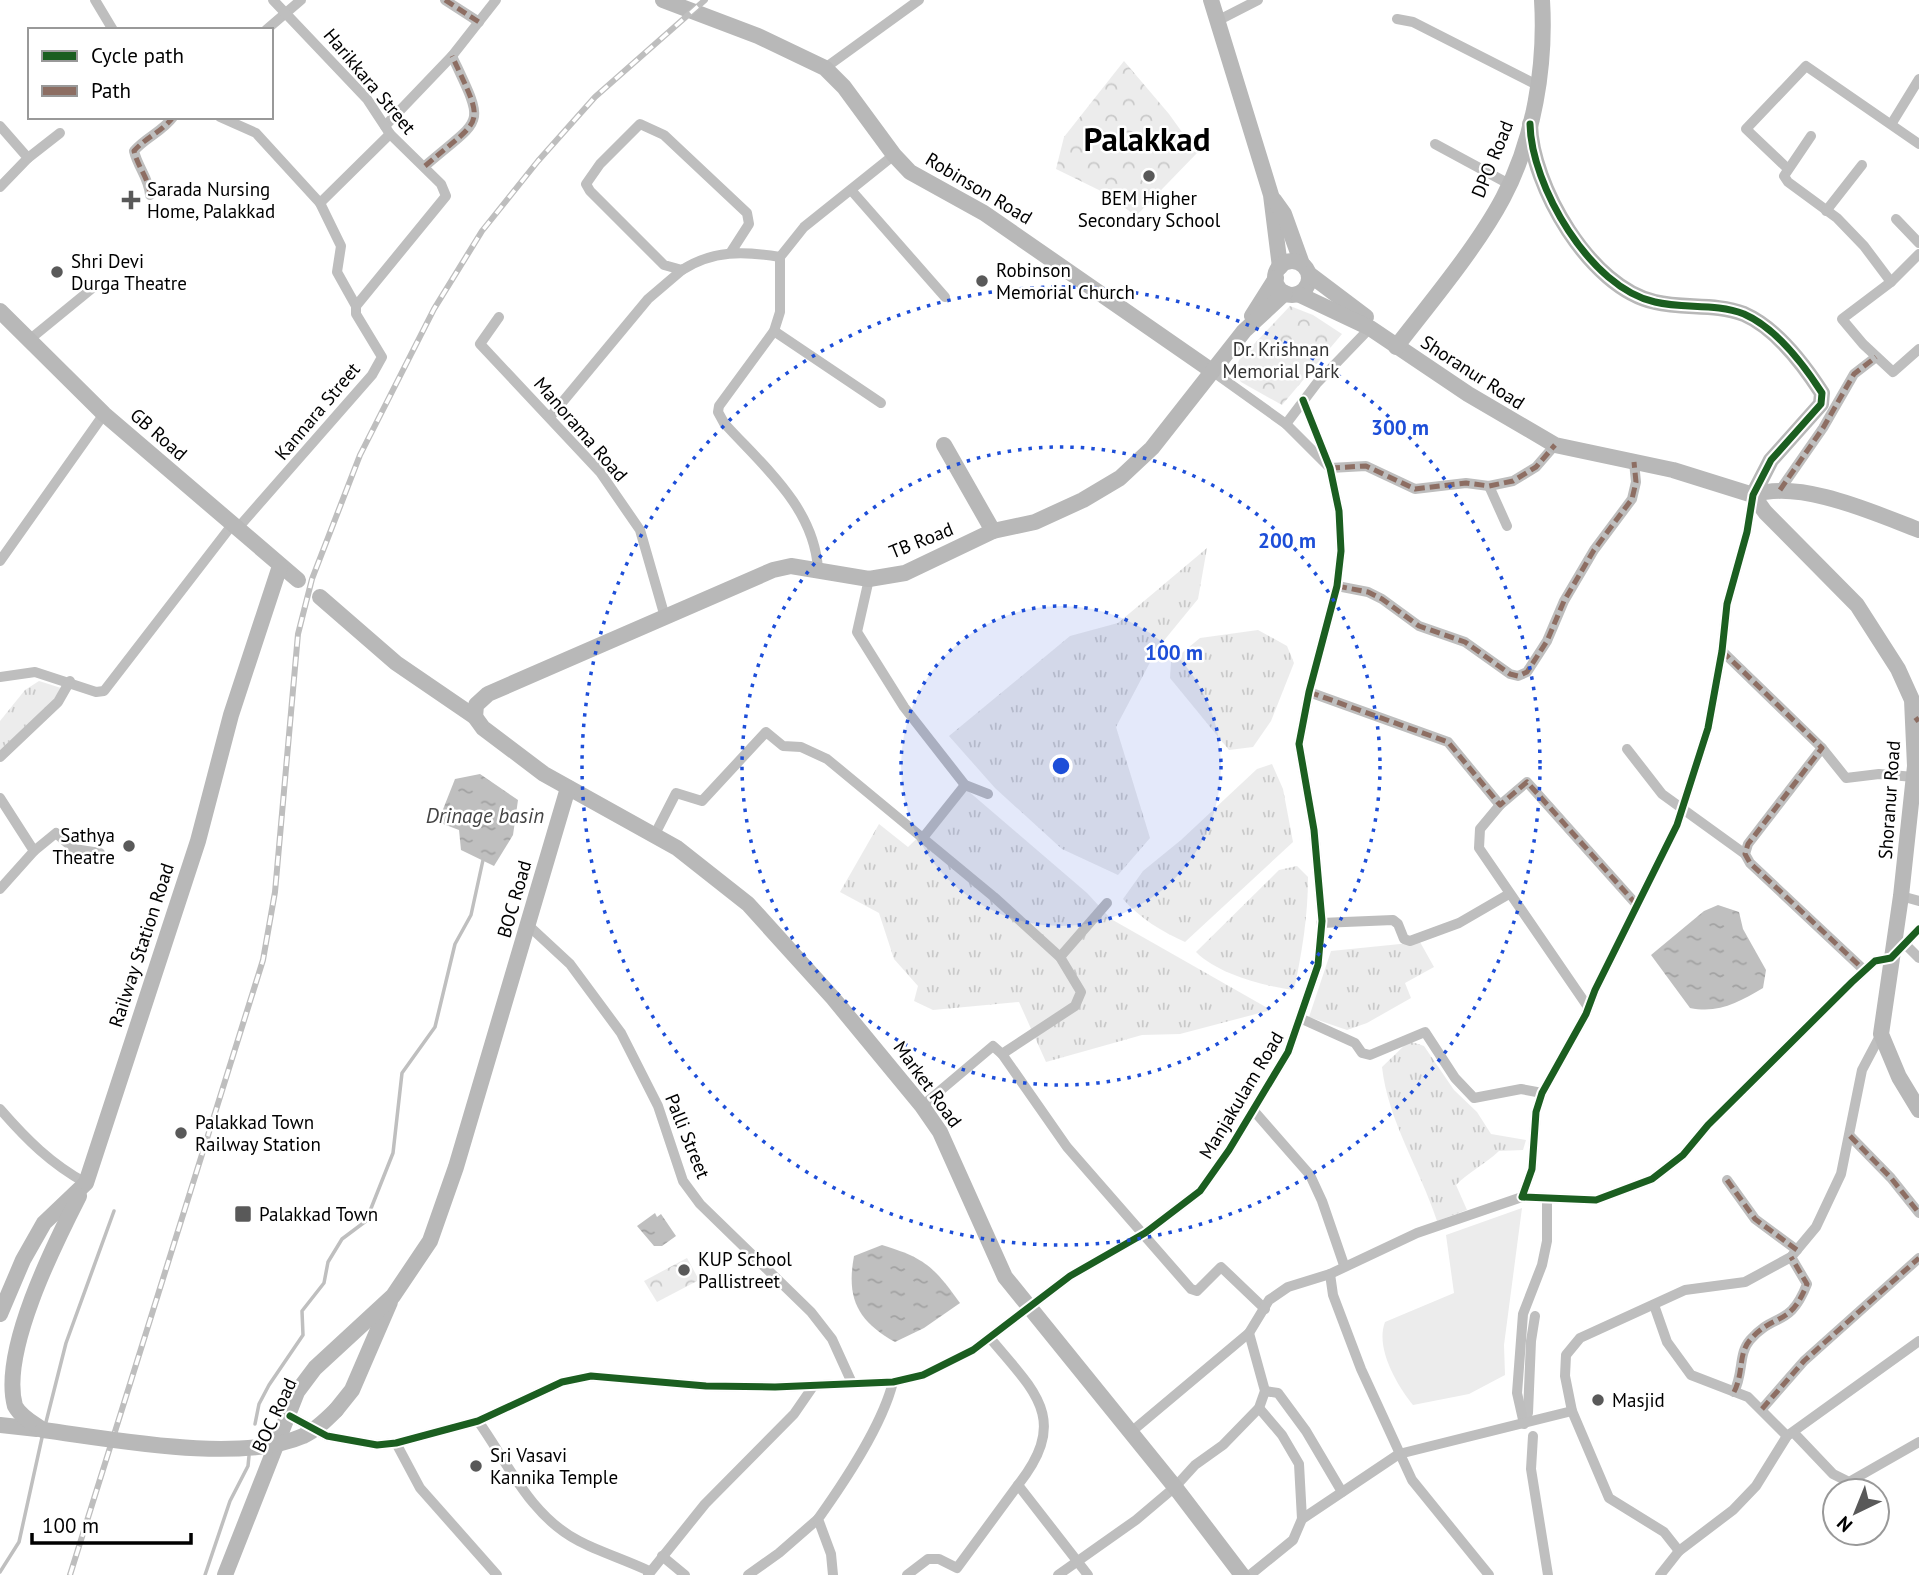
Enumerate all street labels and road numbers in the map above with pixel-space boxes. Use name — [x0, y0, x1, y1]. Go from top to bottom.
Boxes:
street label: Harikkara Street — [319, 23, 422, 139]
street label: DPO Road — [1466, 117, 1518, 201]
street label: Robinson Road — [921, 147, 1037, 229]
street label: Shoranur Road — [1417, 330, 1529, 414]
street label: Kannara Street — [269, 357, 365, 465]
street label: Manorama Road — [529, 372, 633, 486]
street label: GB Road — [125, 403, 193, 465]
street label: TB Road — [885, 516, 957, 564]
street label: Shoranur Road — [1873, 740, 1905, 860]
street label: BOC Road — [492, 857, 536, 941]
street label: Railway Station Road — [103, 860, 179, 1030]
street label: Manjakulam Road — [1194, 1027, 1288, 1163]
street label: Market Road — [889, 1036, 967, 1132]
street label: Palli Street — [660, 1090, 716, 1182]
street label: BOC Road — [246, 1374, 302, 1456]

